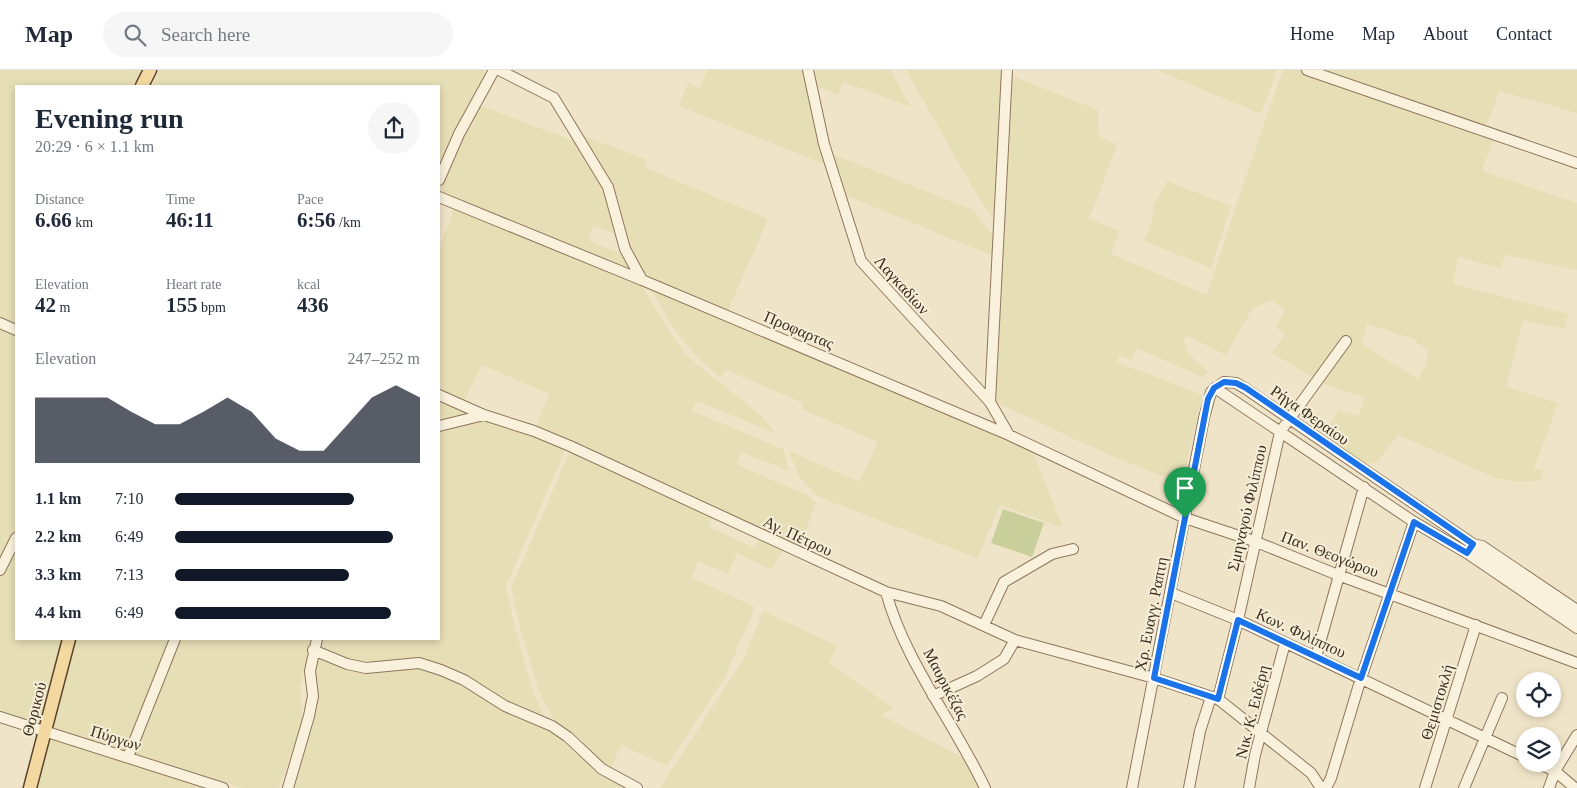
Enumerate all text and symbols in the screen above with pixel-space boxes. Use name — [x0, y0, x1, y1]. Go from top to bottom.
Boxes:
search box — [103, 12, 453, 57]
text: Map — [25, 21, 73, 47]
icon: search — [121, 21, 149, 49]
text: Search here — [161, 24, 250, 45]
text: Home — [1290, 24, 1334, 44]
text: Map — [1362, 24, 1395, 44]
text: About — [1423, 24, 1468, 44]
text: Contact — [1496, 24, 1552, 44]
button: share — [368, 102, 420, 154]
text: Evening run — [35, 103, 184, 134]
text: 20:29 · 6 × 1.1 km — [35, 138, 154, 155]
text: Distance — [35, 192, 84, 207]
text: Time — [166, 192, 195, 207]
text: Pace — [297, 192, 323, 207]
text: 6.66 — [35, 208, 72, 232]
text: 46:11 — [166, 208, 214, 232]
text: 6:56 — [297, 208, 336, 232]
text: km — [72, 215, 93, 230]
text: /km — [336, 215, 361, 230]
street label: Λαγκαδίων — [871, 252, 933, 318]
text: Elevation — [35, 277, 89, 292]
text: Heart rate — [166, 277, 222, 292]
text: kcal — [297, 277, 320, 292]
text: 42 — [35, 293, 56, 317]
text: 155 — [166, 293, 198, 317]
text: 436 — [297, 293, 329, 317]
text: m — [56, 300, 70, 315]
text: bpm — [198, 300, 226, 315]
street label: Προφαρτας — [761, 308, 837, 354]
text: Elevation — [35, 350, 96, 367]
text: 247–252 m — [348, 350, 420, 367]
street label: Ρήγα Φεραίου — [1267, 382, 1353, 449]
street label: Σμηναγού Φιλίππου — [1224, 443, 1271, 573]
pin — [1164, 467, 1206, 518]
icon: arrive — [1171, 474, 1199, 502]
text: 1.1 km — [35, 490, 81, 507]
text: 7:10 — [115, 490, 143, 507]
street label: Αγ. Πέτρου — [760, 513, 835, 560]
text: 2.2 km — [35, 528, 81, 545]
text: 6:49 — [115, 528, 143, 545]
street label: Παν. Θεογώρου — [1279, 528, 1381, 581]
street label: Χρ. Ευαγγ. Ραπτη — [1132, 555, 1171, 673]
text: 3.3 km — [35, 566, 81, 583]
text: 7:13 — [115, 566, 143, 583]
text: 4.4 km — [35, 604, 81, 621]
text: 6:49 — [115, 604, 143, 621]
street label: Κων. Φιλίππου — [1254, 605, 1349, 661]
street label: Μαυρικέζας — [919, 645, 972, 724]
street label: Θεμιστοκλή — [1417, 662, 1458, 742]
street label: Νικ. Κ. Ειδέρη — [1232, 663, 1273, 761]
map controls — [1516, 672, 1561, 772]
button: locate — [1516, 672, 1561, 717]
street label: Θορικού — [19, 680, 50, 738]
street label: Πύργων — [88, 722, 143, 755]
button: layers — [1516, 727, 1561, 772]

